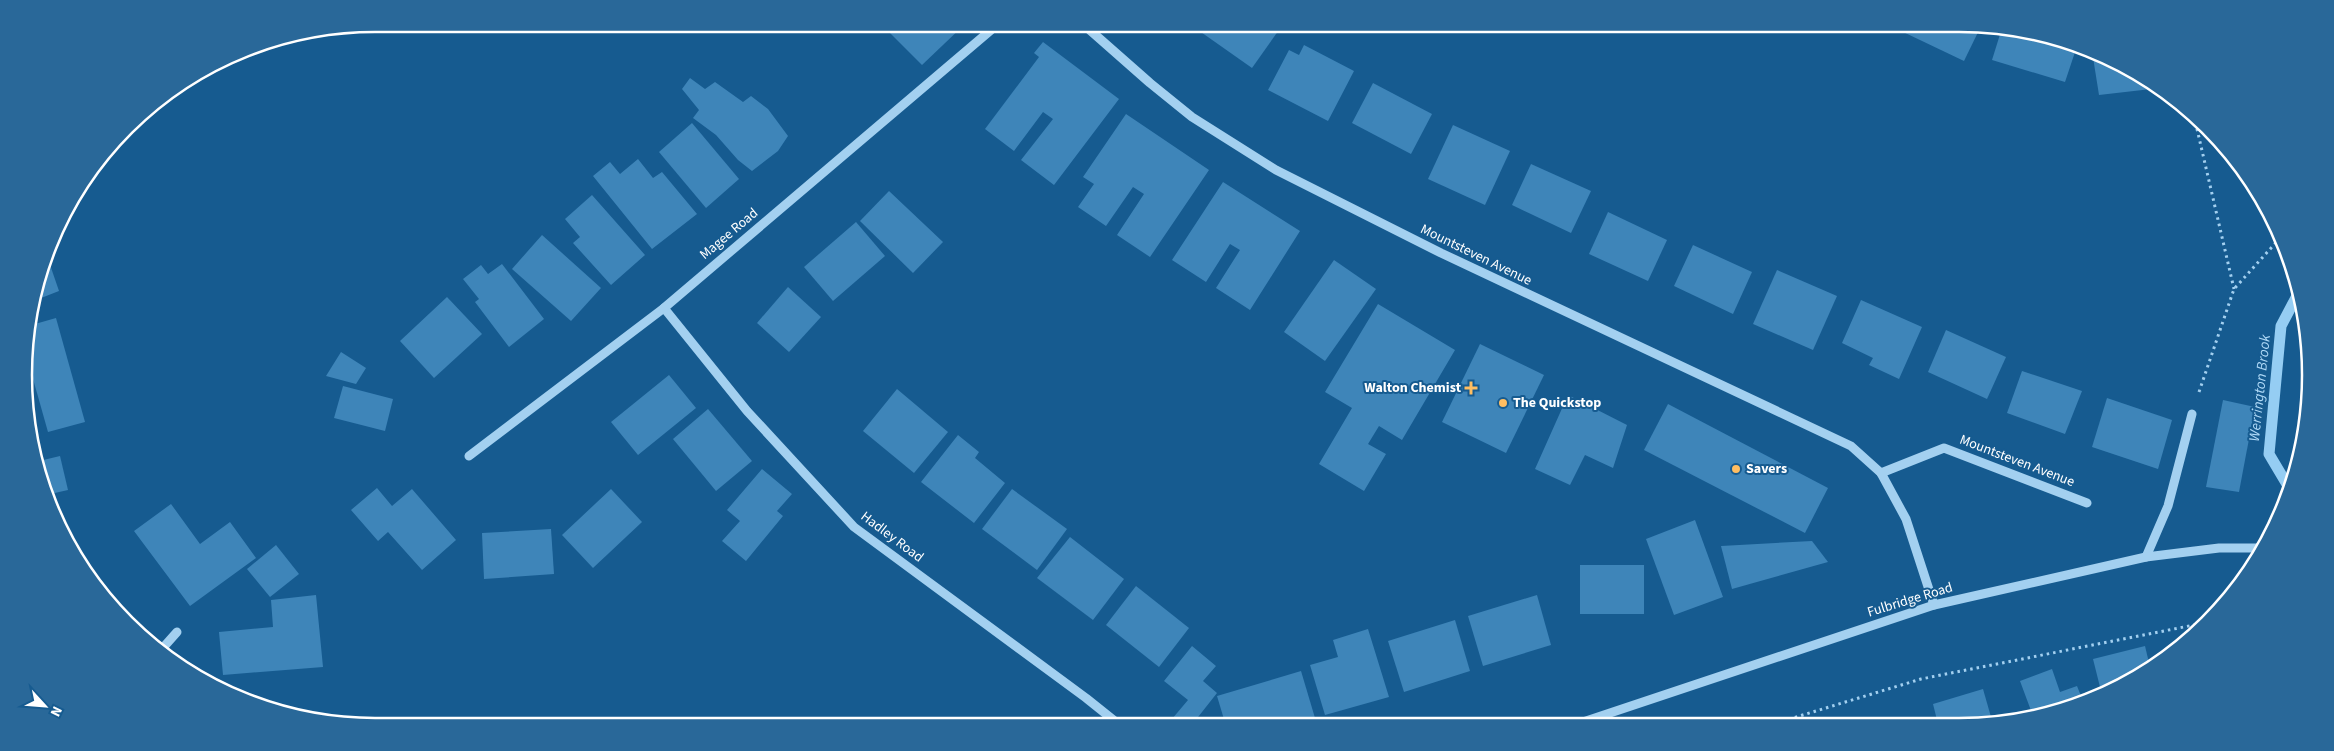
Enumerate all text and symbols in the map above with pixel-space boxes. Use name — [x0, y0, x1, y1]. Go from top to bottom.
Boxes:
street label: Magee Road — [695, 204, 763, 264]
street label: Mountsteven Avenue — [1417, 219, 1535, 291]
water label: Werrington Brook — [2244, 333, 2276, 443]
place label: Walton Chemist — [1364, 378, 1462, 398]
marker: Walton Chemist — [1465, 382, 1477, 394]
place label: The Quickstop — [1513, 393, 1601, 413]
marker: The Quickstop — [1497, 397, 1509, 409]
street label: Mountsteven Avenue — [1957, 430, 2077, 492]
place label: Savers — [1746, 459, 1787, 479]
marker: Savers — [1730, 463, 1742, 475]
street label: Hadley Road — [856, 507, 928, 567]
street label: Fulbridge Road — [1865, 578, 1955, 622]
north arrow — [20, 681, 70, 731]
text: N — [45, 703, 67, 720]

